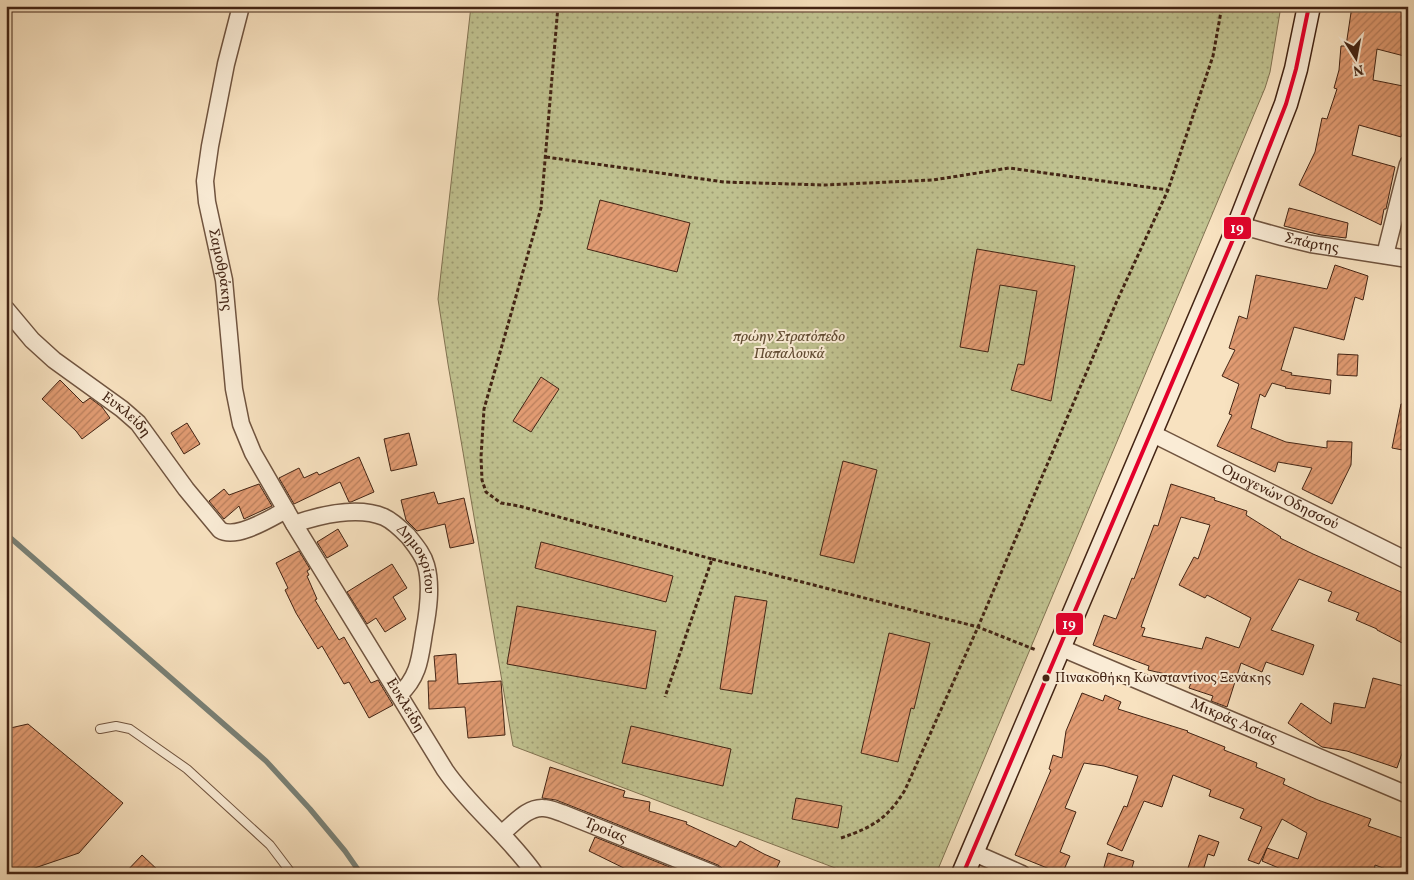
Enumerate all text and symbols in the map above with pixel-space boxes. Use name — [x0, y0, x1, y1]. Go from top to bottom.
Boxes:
north arrow — [1332, 32, 1382, 82]
text: N — [1351, 59, 1365, 80]
line badge: 19 — [1223, 216, 1252, 240]
text: 19 — [1230, 220, 1244, 239]
street label: Σαμοθράκης — [203, 227, 237, 312]
street label: Σπάρτης — [1282, 227, 1341, 259]
park label: πρώην Στρατόπεδο Παπαλουκά — [733, 327, 845, 365]
street label: Ευκλείδη — [97, 387, 156, 442]
street label: Ομογενών Οδησσού — [1218, 459, 1342, 535]
street label: Δημοκρίτου — [392, 519, 440, 594]
line badge: 19 — [1055, 612, 1084, 636]
text: 19 — [1062, 616, 1076, 635]
place label: Πινακοθήκη Κωνσταντίνος Ξενάκης — [1055, 669, 1271, 688]
marker: Πινακοθήκη Κωνσταντίνος Ξενάκης — [1041, 673, 1051, 683]
street label: Ευκλείδη — [381, 674, 430, 736]
street label: Μικράς Ασίας — [1187, 693, 1281, 749]
street label: Τροίας — [581, 813, 630, 849]

